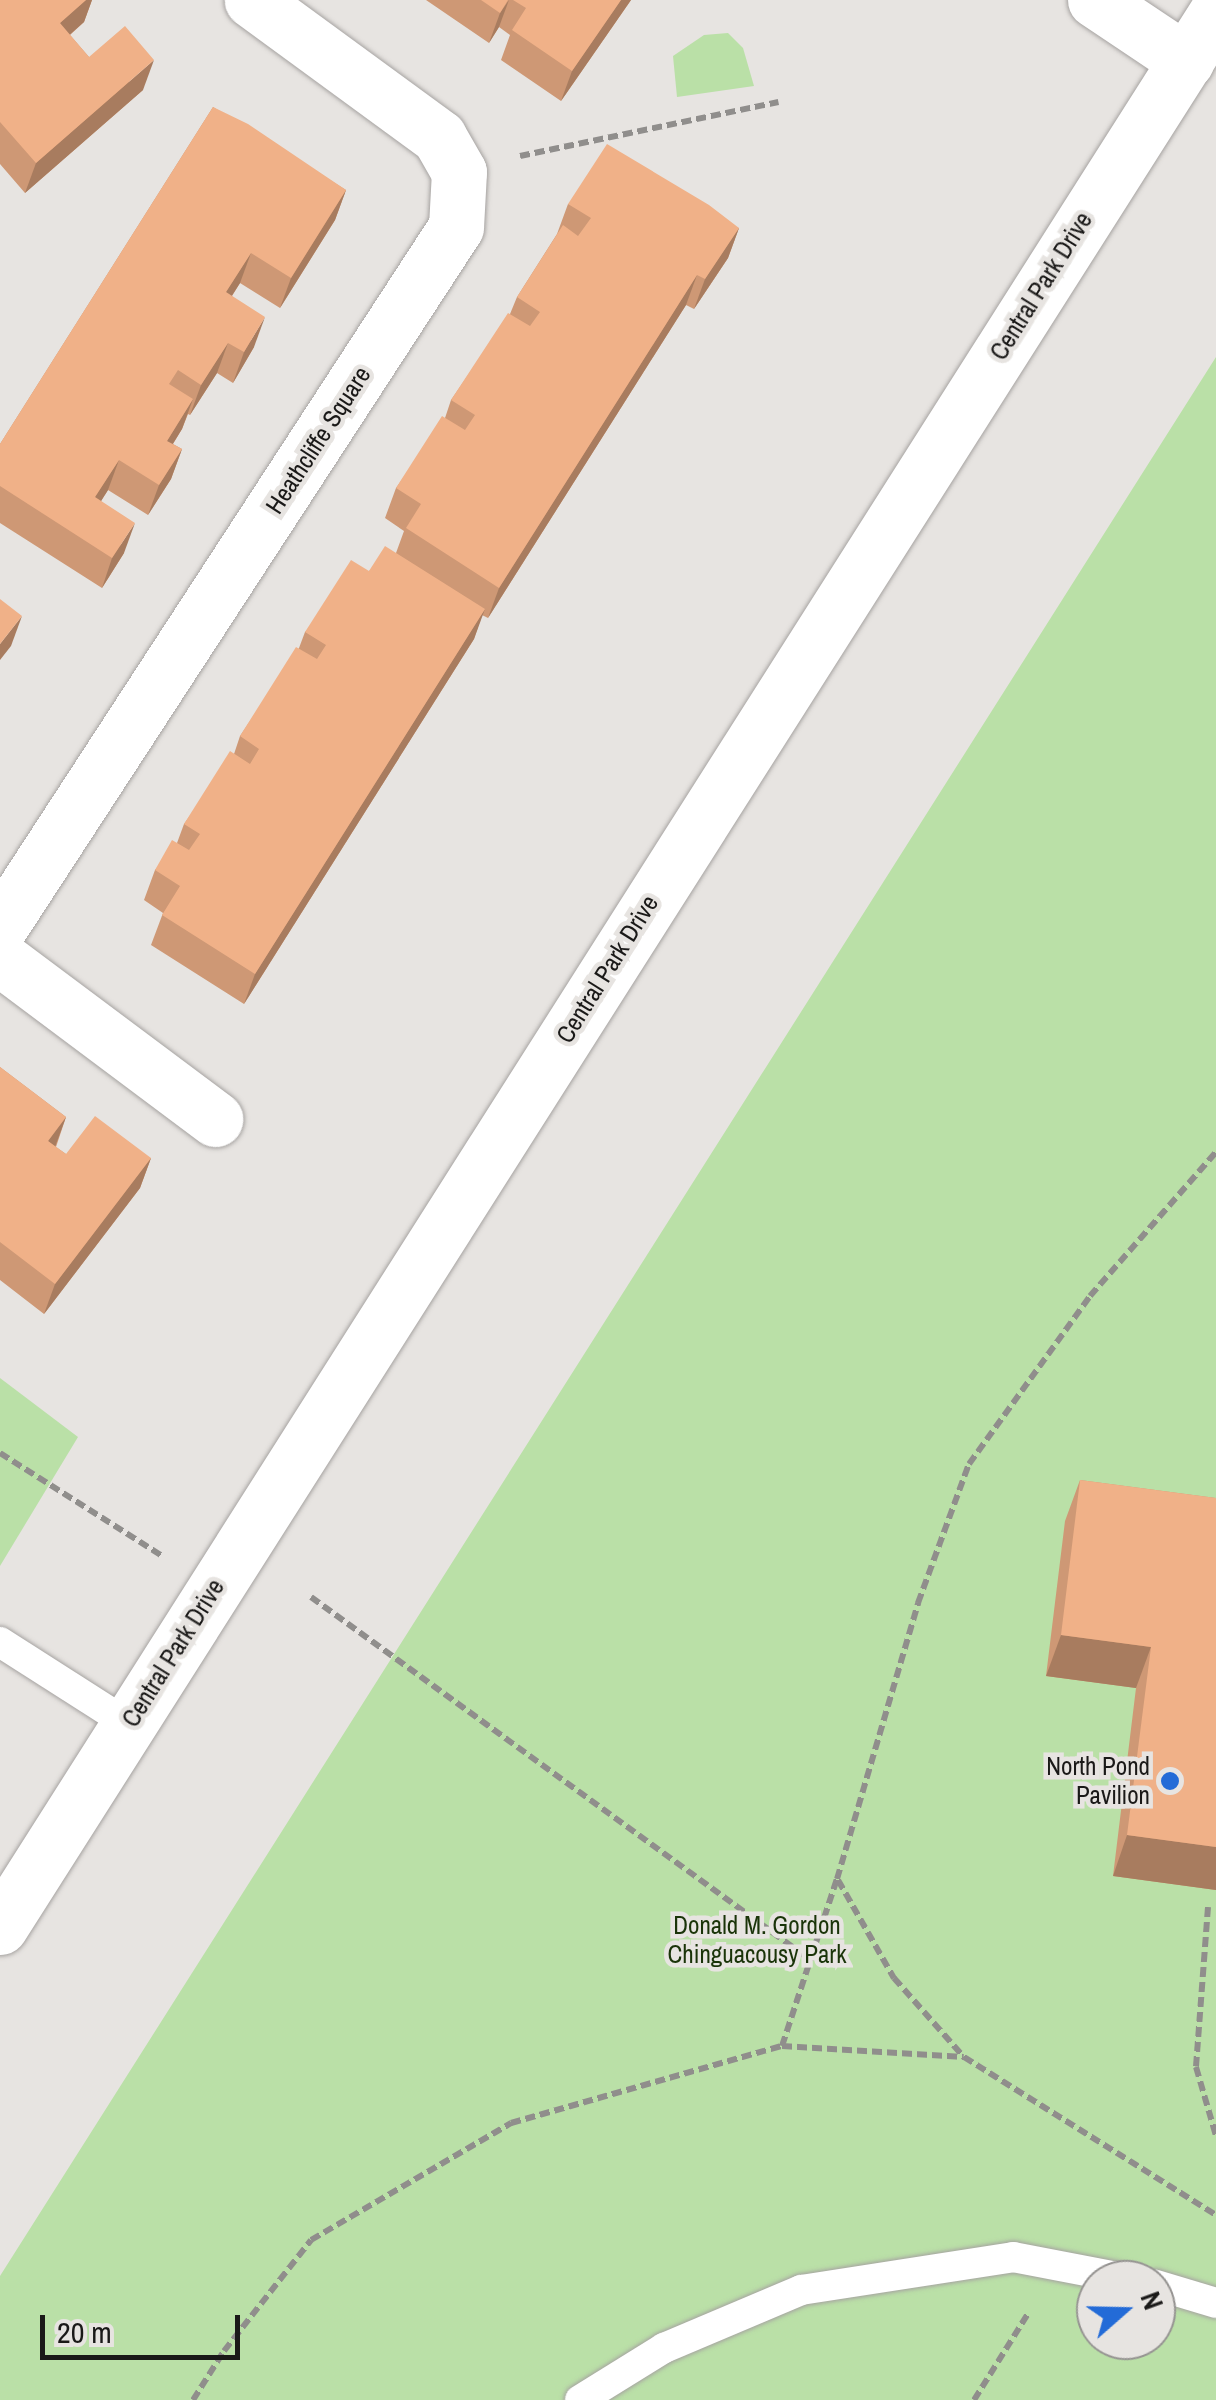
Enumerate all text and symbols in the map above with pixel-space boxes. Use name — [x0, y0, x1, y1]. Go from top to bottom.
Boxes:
street label: Central Park Drive — [984, 207, 1098, 365]
street label: Heathcliffe Square — [259, 361, 377, 519]
street label: Central Park Drive — [550, 890, 664, 1048]
street label: Central Park Drive — [116, 1574, 230, 1732]
place label: North Pond Pavilion — [1046, 1752, 1150, 1811]
marker: North Pond Pavilion — [1159, 1770, 1181, 1792]
park label: Donald M. Gordon Chinguacousy Park — [668, 1911, 846, 1970]
north arrow — [1076, 2260, 1176, 2360]
text: N — [1132, 2286, 1173, 2315]
scale bar — [45, 2295, 245, 2357]
text: 20 m — [57, 2312, 112, 2352]

